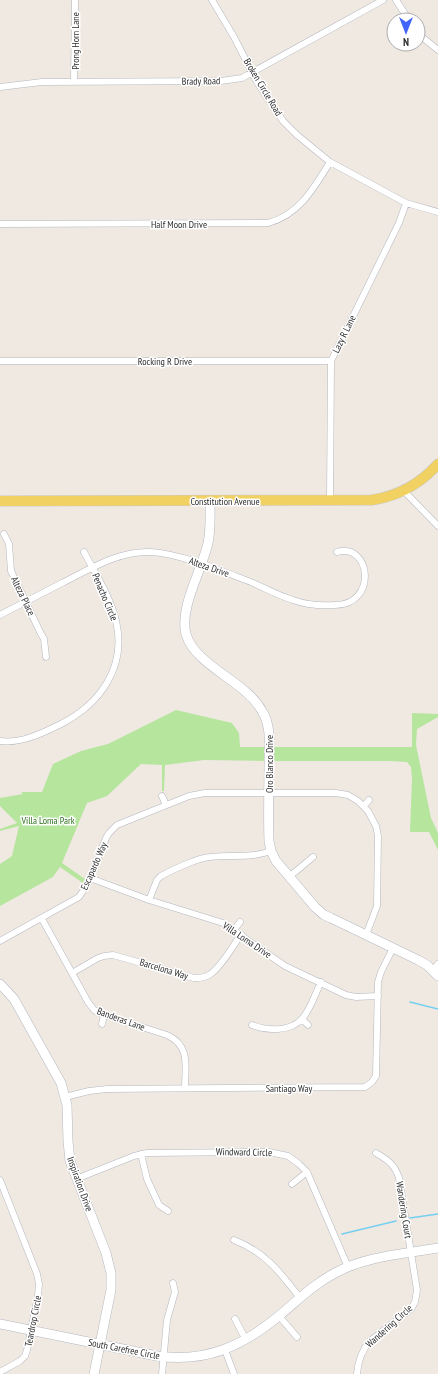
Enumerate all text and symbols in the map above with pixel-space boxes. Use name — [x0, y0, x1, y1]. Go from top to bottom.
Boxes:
street label: Prong Horn Lane — [69, 12, 82, 70]
north arrow — [386, 12, 426, 52]
text: N — [403, 35, 409, 49]
street label: Broken Circle Road — [241, 56, 285, 118]
street label: Brady Road — [182, 74, 220, 88]
street label: Half Moon Drive — [151, 218, 207, 231]
street label: Lazy R Lane — [329, 313, 359, 355]
street label: Rocking R Drive — [138, 355, 192, 368]
street label: Constitution Avenue — [190, 495, 260, 508]
street label: Alteza Drive — [187, 554, 231, 580]
street label: Penacho Circle — [89, 571, 121, 623]
street label: Alteza Place — [8, 574, 38, 618]
street label: Oro Blanco Drive — [263, 735, 276, 793]
park label: Villa Loma Park — [20, 814, 75, 827]
street label: Escapardo Way — [78, 840, 110, 892]
street label: Villa Loma Drive — [219, 918, 274, 961]
street label: Barcelona Way — [138, 955, 190, 983]
street label: Banderas Lane — [95, 1004, 147, 1034]
street label: Santiago Way — [266, 1082, 312, 1095]
street label: Windward Circle — [216, 1145, 272, 1159]
street label: Inspiration Drive — [64, 1155, 96, 1213]
street label: Wandering Court — [393, 1181, 415, 1240]
street label: Teardrop Circle — [22, 1294, 44, 1348]
street label: Wandering Circle — [363, 1302, 415, 1350]
street label: South Carefree Circle — [87, 1336, 161, 1362]

